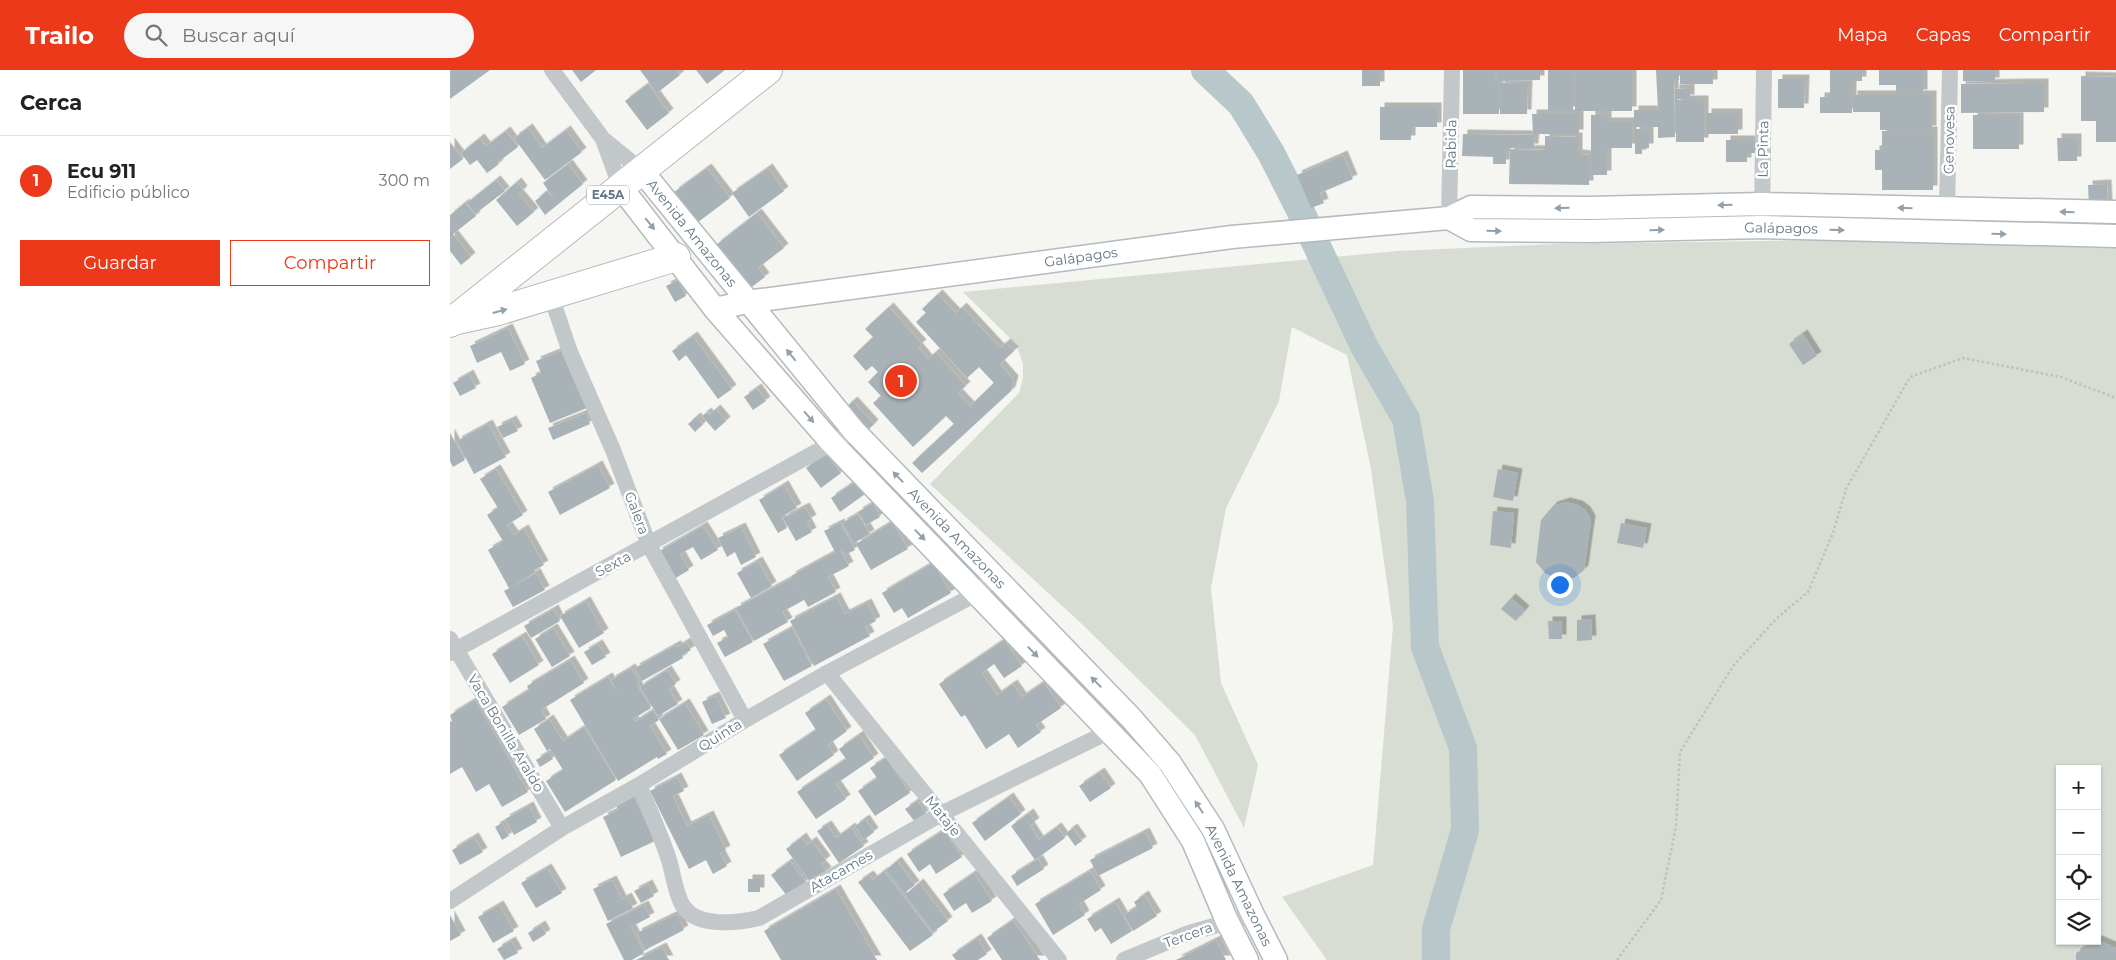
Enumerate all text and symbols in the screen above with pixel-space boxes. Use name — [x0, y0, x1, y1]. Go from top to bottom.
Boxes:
search box — [124, 13, 474, 58]
text: Trailo — [25, 21, 94, 50]
icon: search — [142, 21, 170, 49]
text: Buscar aquí — [182, 24, 295, 47]
text: Mapa — [1837, 24, 1888, 46]
text: Capas — [1916, 24, 1971, 46]
text: Compartir — [1999, 24, 2091, 46]
text: Cerca — [20, 90, 82, 115]
street label: Genovesa — [1939, 106, 1959, 174]
street label: Rabida — [1442, 119, 1460, 169]
street label: La Pinta — [1754, 120, 1772, 178]
text: Ecu 911 — [67, 160, 136, 183]
text: 1 — [33, 171, 39, 190]
text: 300 m — [379, 171, 430, 190]
street label: Avenida Amazonas — [643, 175, 741, 291]
text: Edificio público — [67, 183, 190, 202]
road number: E45A — [587, 186, 629, 204]
one-way arrow — [1717, 201, 1733, 209]
one-way arrow — [1554, 204, 1570, 212]
one-way arrow — [1897, 204, 1913, 212]
one-way arrow — [2059, 208, 2075, 216]
one-way arrow — [645, 217, 655, 231]
street label: Galápagos — [1744, 218, 1818, 238]
one-way arrow — [1649, 226, 1665, 234]
one-way arrow — [1829, 226, 1845, 234]
one-way arrow — [1486, 227, 1502, 235]
one-way arrow — [1991, 230, 2007, 238]
button: Guardar — [20, 240, 220, 286]
button: Compartir — [230, 240, 430, 286]
street label: Galápagos — [1043, 243, 1119, 271]
one-way arrow — [493, 306, 508, 314]
one-way arrow — [786, 349, 797, 362]
pin: 1 — [885, 362, 917, 400]
one-way arrow — [803, 410, 815, 422]
one-way arrow — [892, 472, 904, 484]
street label: Avenida Amazonas — [904, 484, 1010, 592]
street label: Galera — [621, 489, 653, 537]
one-way arrow — [914, 529, 926, 541]
street label: Sexta — [592, 547, 634, 581]
your location — [1547, 572, 1573, 598]
one-way arrow — [1027, 646, 1039, 658]
street label: Vaca Bonilla Araldo — [464, 671, 548, 795]
one-way arrow — [1090, 677, 1102, 689]
street label: Quinta — [695, 715, 745, 755]
map controls — [2056, 765, 2101, 945]
button: + — [2056, 765, 2101, 810]
street label: Mataje — [921, 792, 965, 840]
one-way arrow — [1194, 801, 1204, 814]
button: − — [2056, 810, 2101, 855]
street label: Avenida Amazonas — [1202, 821, 1276, 949]
street label: Atacames — [806, 846, 876, 896]
button: locate — [2056, 855, 2101, 900]
button: layers — [2056, 900, 2101, 945]
street label: Tercera — [1161, 918, 1215, 952]

